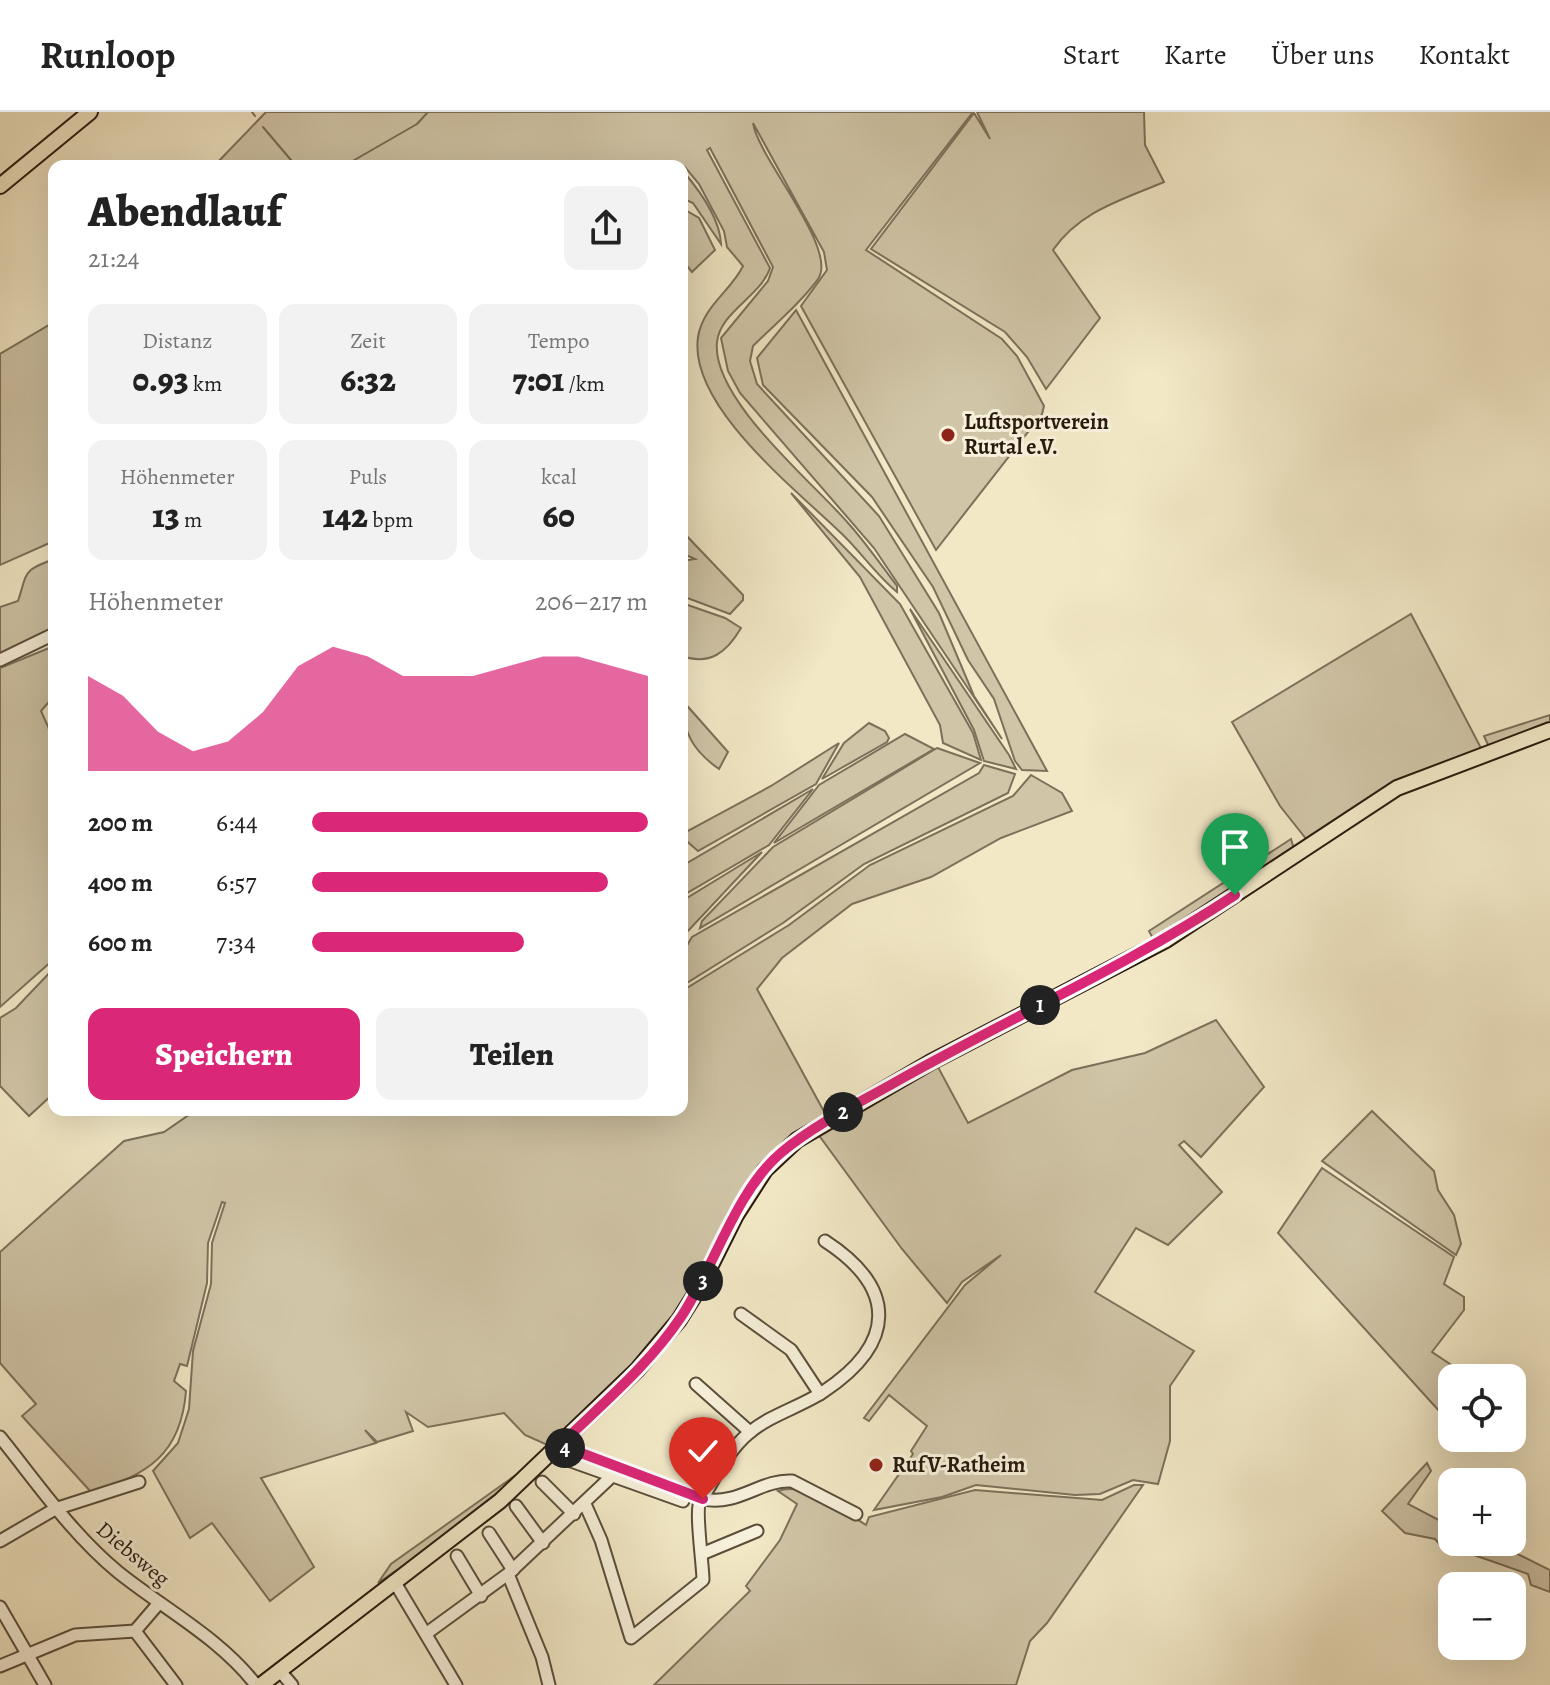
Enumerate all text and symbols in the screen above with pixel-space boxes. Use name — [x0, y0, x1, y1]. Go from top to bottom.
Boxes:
text: Runloop — [40, 29, 175, 81]
text: Start — [1063, 36, 1120, 74]
text: Karte — [1164, 36, 1227, 74]
text: Über uns — [1271, 36, 1375, 74]
text: Kontakt — [1419, 36, 1510, 74]
text: Abendlauf — [88, 181, 282, 241]
button: share — [564, 186, 648, 270]
text: 21:24 — [88, 241, 140, 276]
text: Distanz — [142, 326, 212, 356]
text: Zeit — [350, 326, 386, 356]
text: Tempo — [528, 326, 589, 356]
text: 0.93 — [132, 356, 189, 403]
text: 6:32 — [340, 356, 396, 403]
text: 7:01 — [512, 356, 564, 403]
text: km — [189, 369, 222, 399]
text: /km — [564, 369, 605, 399]
place label: Luftsportverein Rurtal e.V. — [964, 407, 1109, 462]
marker: Luftsportverein Rurtal e.V. — [939, 426, 957, 444]
text: Höhenmeter — [120, 462, 235, 492]
text: Puls — [349, 462, 387, 492]
text: kcal — [541, 462, 576, 492]
text: 13 — [152, 492, 180, 539]
text: 142 — [323, 492, 368, 539]
text: 60 — [542, 492, 575, 539]
text: m — [180, 505, 202, 535]
text: bpm — [368, 505, 413, 535]
text: Höhenmeter — [88, 584, 223, 619]
text: 206–217 m — [535, 584, 648, 619]
text: 200 m — [88, 805, 153, 840]
text: 6:44 — [216, 805, 258, 840]
pin — [1201, 813, 1269, 895]
icon: arrive — [1213, 825, 1257, 869]
text: 400 m — [88, 865, 153, 900]
text: 6:57 — [216, 865, 256, 900]
text: 600 m — [88, 925, 153, 960]
text: 7:34 — [216, 925, 256, 960]
pin: 1 — [1020, 985, 1060, 1025]
text: 1 — [1036, 990, 1044, 1020]
button: Speichern — [88, 1008, 360, 1100]
button: Teilen — [376, 1008, 648, 1100]
pin: 2 — [823, 1092, 863, 1132]
text: 2 — [838, 1097, 848, 1127]
pin: 3 — [683, 1261, 723, 1301]
text: 3 — [698, 1266, 708, 1296]
map controls — [1438, 1364, 1526, 1660]
button: locate — [1438, 1364, 1526, 1452]
pin — [669, 1417, 737, 1499]
pin: 4 — [545, 1428, 585, 1468]
icon: check — [681, 1429, 725, 1473]
text: 4 — [560, 1433, 570, 1463]
place label: RufV-Ratheim — [892, 1450, 1025, 1480]
marker: RufV-Ratheim — [867, 1456, 885, 1474]
button: + — [1438, 1468, 1526, 1556]
street label: Diebsweg — [90, 1514, 176, 1594]
button: − — [1438, 1572, 1526, 1660]

